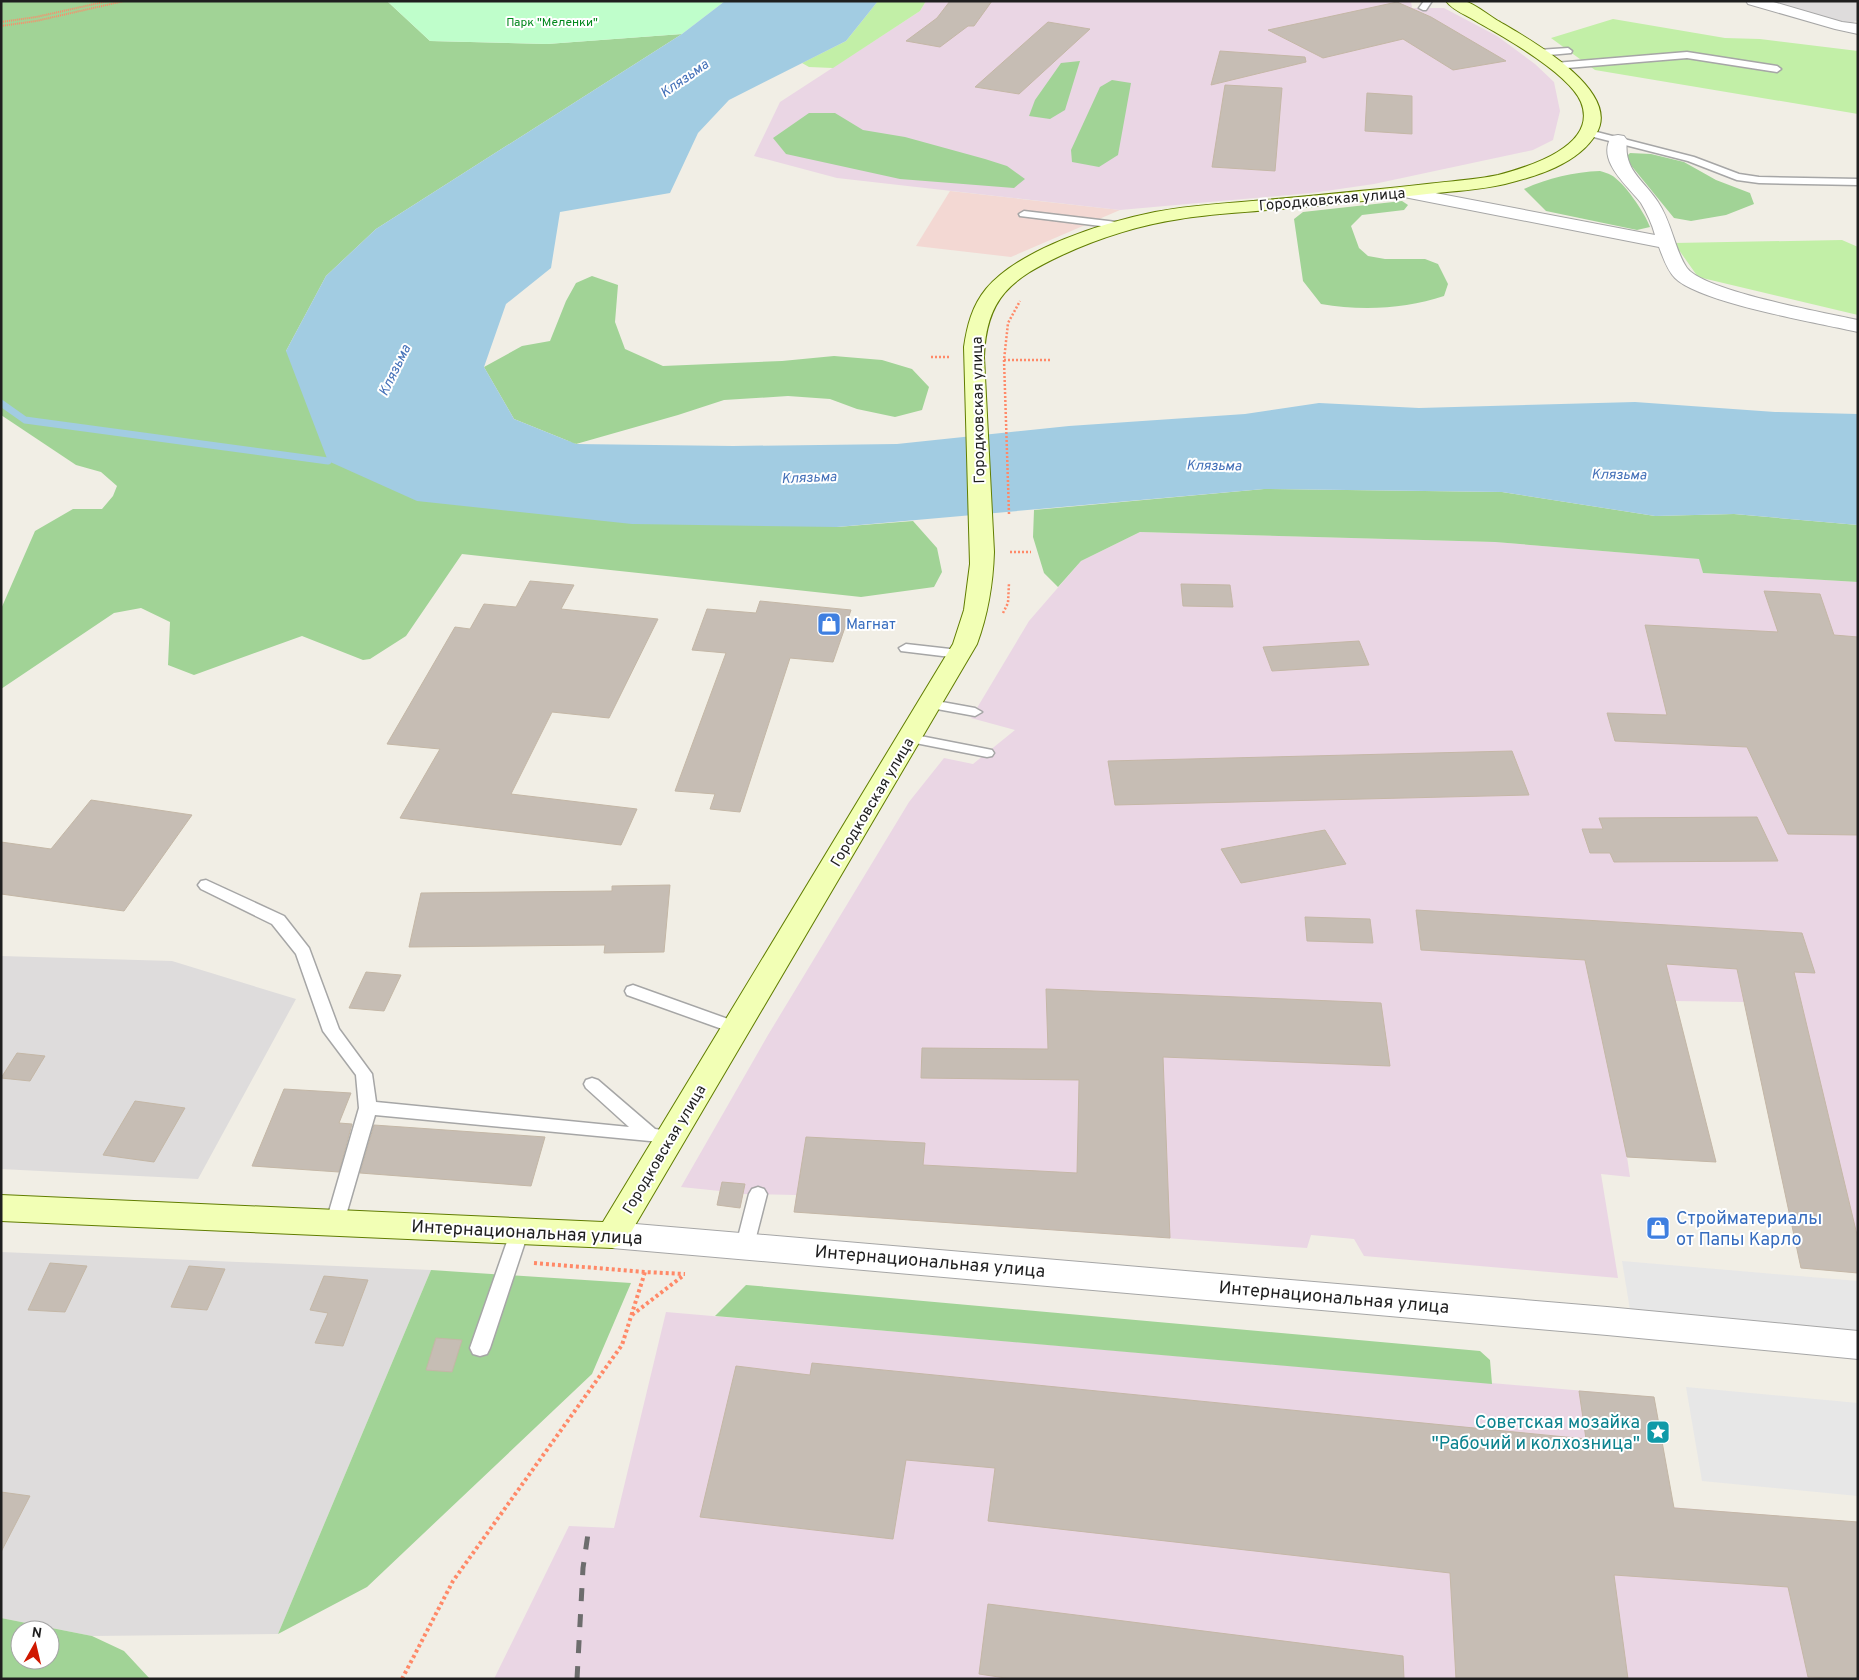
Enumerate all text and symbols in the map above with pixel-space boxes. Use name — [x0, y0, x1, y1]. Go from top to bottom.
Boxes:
park label: Парк "Меленки" — [506, 15, 598, 31]
water label: Клязьма — [657, 56, 713, 102]
street label: Городковская улица — [1258, 185, 1406, 216]
street label: Городковская улица — [969, 336, 990, 484]
water label: Клязьма — [376, 341, 415, 399]
water label: Клязьма — [1186, 458, 1242, 475]
water label: Клязьма — [1591, 467, 1647, 484]
water label: Клязьма — [781, 469, 838, 488]
shop icon: Магнат — [816, 611, 842, 637]
place label: Магнат — [846, 616, 896, 635]
street label: Городковская улица — [827, 735, 919, 871]
street label: Городковская улица — [619, 1082, 711, 1218]
place label: Стройматериалы от Папы Карло — [1676, 1208, 1822, 1252]
shop icon: Стройматериалы от Папы Карло — [1645, 1215, 1671, 1241]
street label: Интернациональная улица — [411, 1216, 643, 1251]
street label: Интернациональная улица — [814, 1241, 1046, 1284]
street label: Интернациональная улица — [1218, 1277, 1450, 1320]
place label: Советская мозайка "Рабочий и колхозница" — [1431, 1412, 1640, 1456]
place icon: Советская мозайка "Рабочий и колхозница" — [1645, 1419, 1671, 1445]
north arrow — [10, 1620, 60, 1670]
text: N — [30, 1624, 43, 1643]

